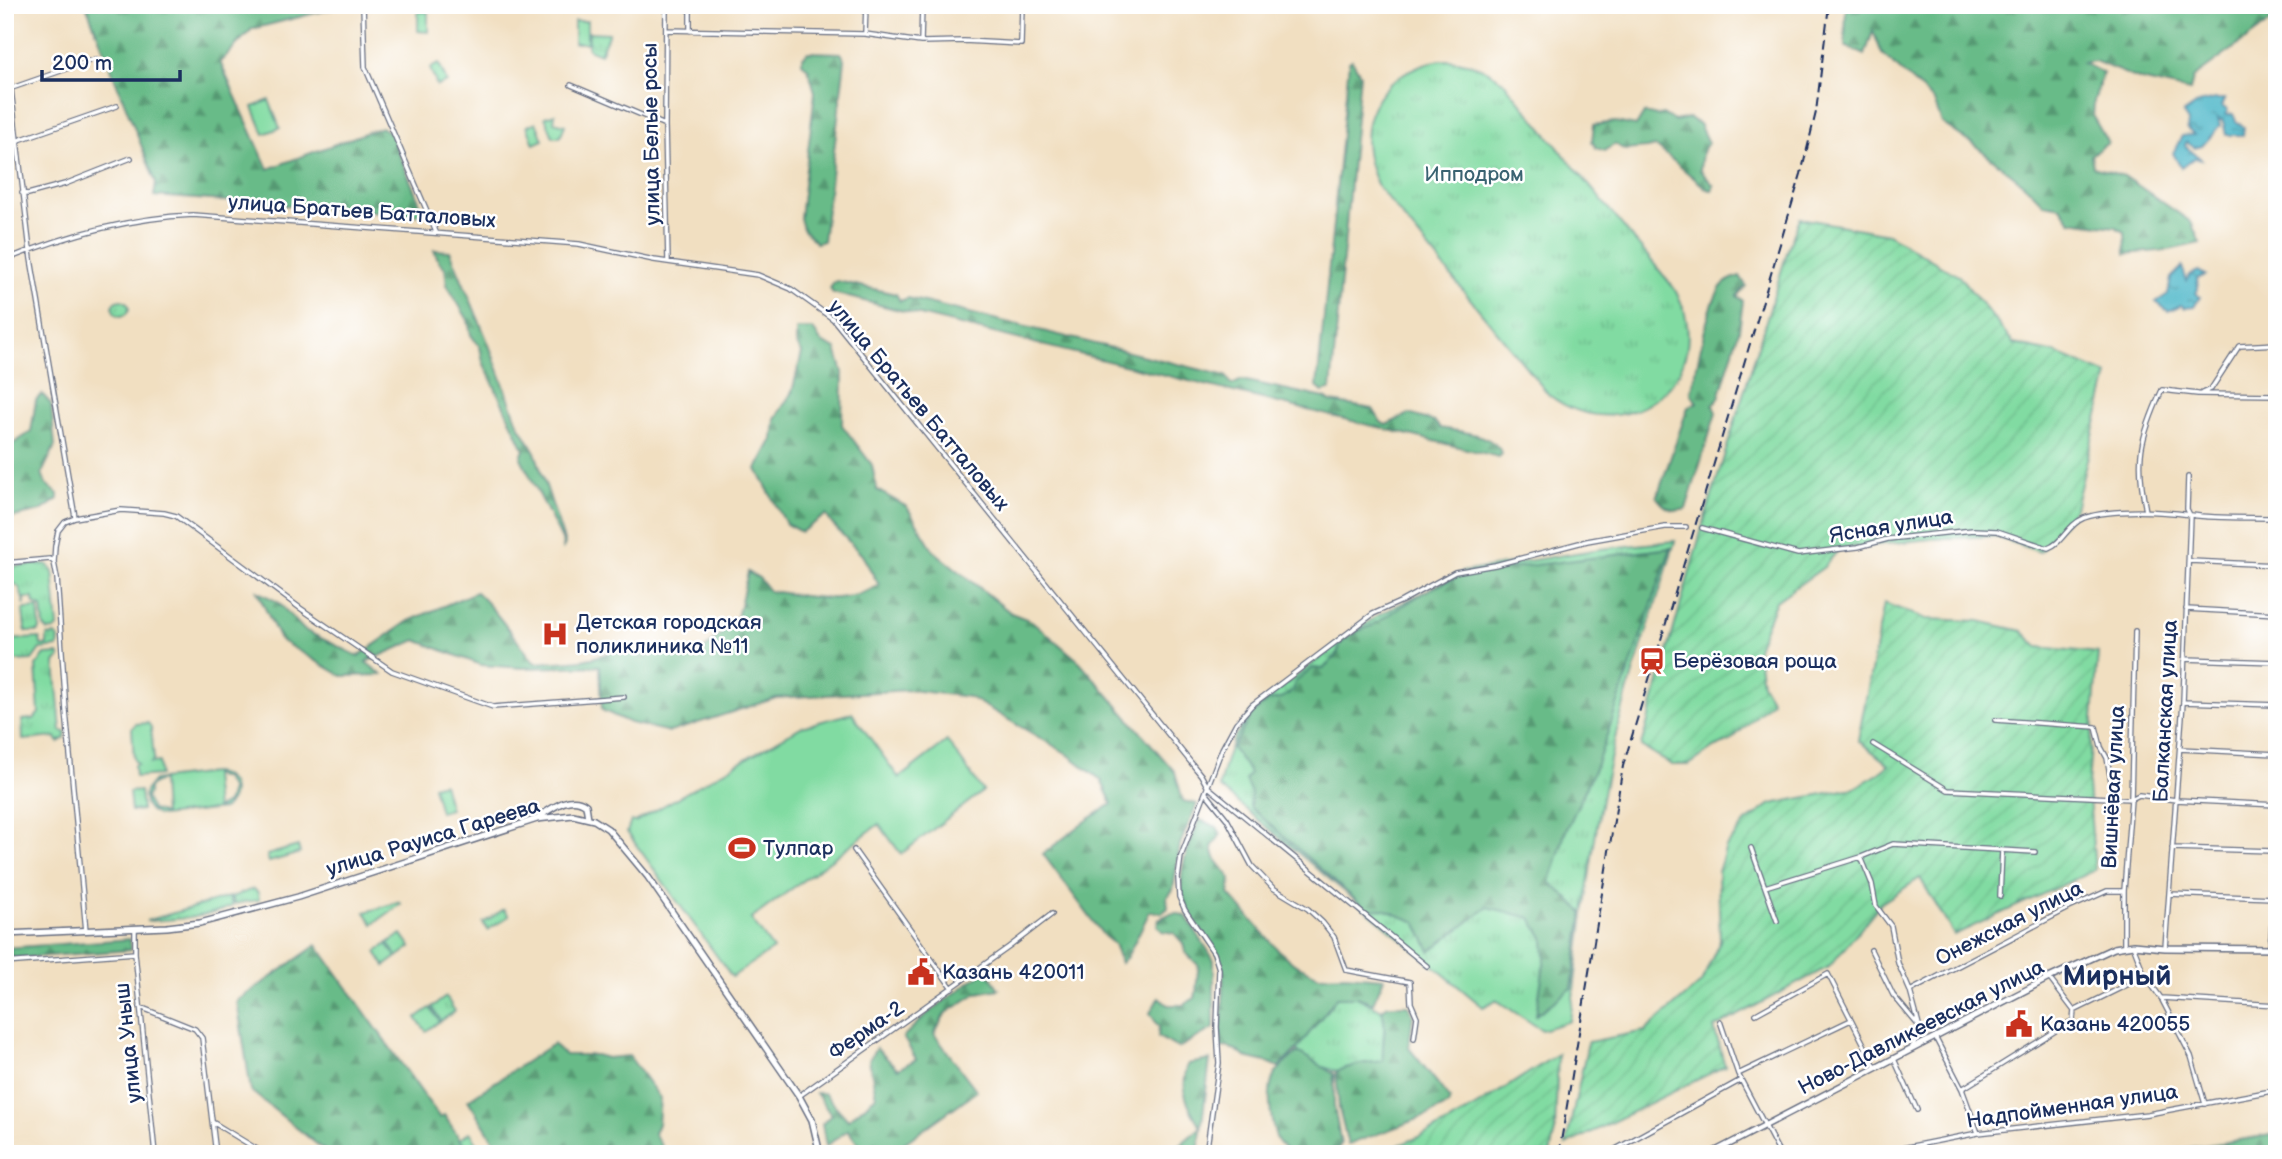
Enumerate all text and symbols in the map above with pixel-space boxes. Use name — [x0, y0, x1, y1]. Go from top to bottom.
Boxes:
scale bar — [42, 38, 180, 82]
street label: улица Белые росы — [637, 42, 666, 226]
text: 200 m — [52, 51, 112, 76]
park label: Ипподром — [1424, 162, 1524, 187]
street label: улица Братьев Батталовых — [227, 190, 497, 233]
street label: улица Братьев Батталовых — [823, 295, 1015, 516]
street label: Ясная улица — [1828, 504, 1955, 549]
place label: Детская городская поликлиника №11 — [576, 610, 762, 659]
street label: Балканская улица — [2148, 618, 2183, 803]
hospital icon: Детская городская поликлиника №11 — [540, 619, 570, 649]
station icon: Берёзовая роща — [1637, 646, 1667, 676]
place label: Берёзовая роща — [1673, 649, 1837, 674]
street label: Вишнёвая улица — [2097, 704, 2130, 869]
street label: улица Рауиса Гареева — [323, 793, 543, 882]
sports icon: Тулпар — [727, 833, 757, 863]
place label: Тулпар — [763, 836, 833, 861]
street label: Онежская улица — [1931, 875, 2088, 971]
street label: Ново-Давликеевская улица — [1794, 954, 2049, 1100]
public building icon: Казань 420011 — [906, 957, 936, 987]
place label: Казань 420011 — [942, 960, 1085, 985]
district label: Мирный — [2062, 960, 2172, 993]
street label: улица Уныш — [110, 982, 147, 1104]
street label: Ферма-2 — [824, 995, 909, 1065]
public building icon: Казань 420055 — [2004, 1009, 2034, 1039]
place label: Казань 420055 — [2040, 1012, 2190, 1037]
street label: Надпойменная улица — [1965, 1079, 2180, 1134]

